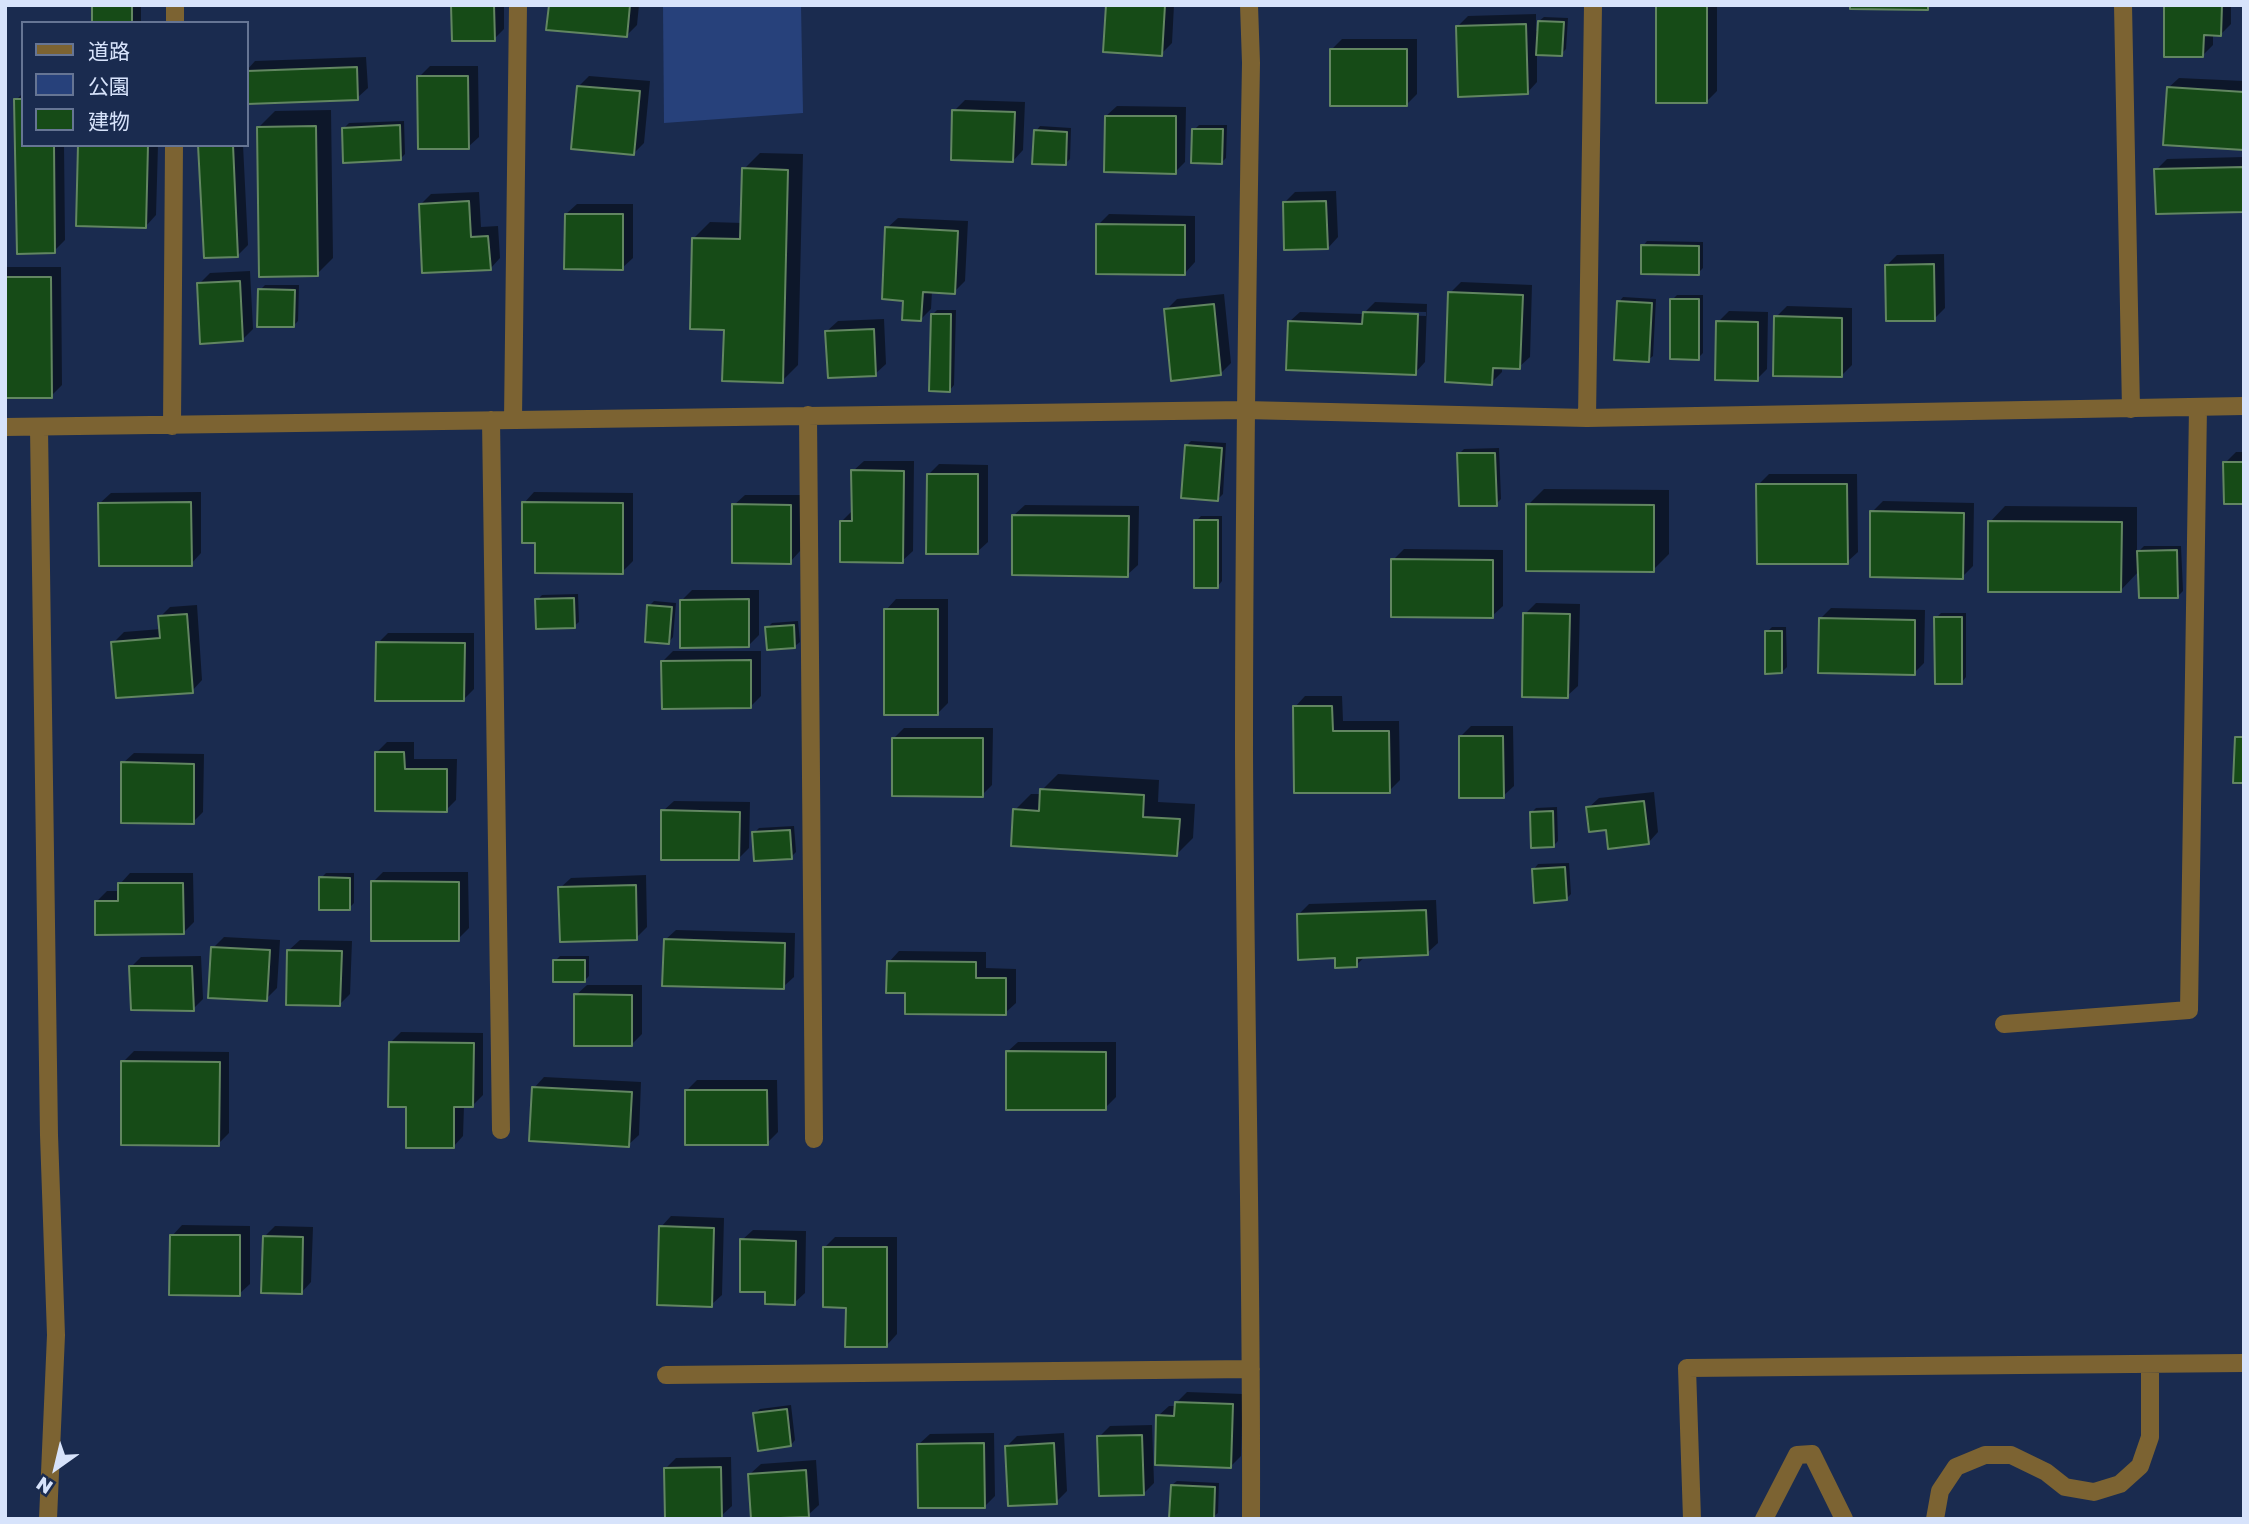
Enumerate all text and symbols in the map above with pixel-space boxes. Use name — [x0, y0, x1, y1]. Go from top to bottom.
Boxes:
legend — [21, 21, 248, 147]
text: 道路 — [88, 38, 130, 64]
text: 公園 — [88, 73, 130, 99]
text: 建物 — [88, 108, 130, 134]
north arrow — [21, 1433, 91, 1503]
text: N — [32, 1472, 56, 1499]

